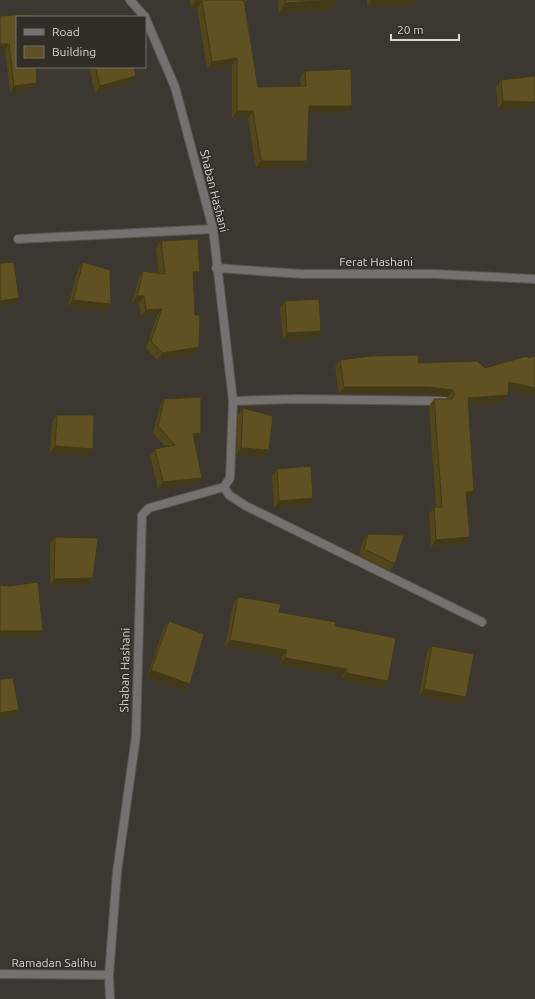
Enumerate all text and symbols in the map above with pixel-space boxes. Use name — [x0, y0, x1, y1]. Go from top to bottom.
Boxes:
legend — [16, 16, 146, 68]
scale bar — [391, 16, 459, 42]
text: 20 m — [397, 23, 424, 36]
text: Road — [52, 25, 80, 38]
text: Building — [52, 45, 96, 58]
street label: Shaban Hashani — [198, 148, 231, 234]
street label: Ferat Hashani — [339, 255, 413, 268]
street label: Shaban Hashani — [117, 627, 132, 712]
street label: Ramadan Salihu — [11, 956, 97, 969]

